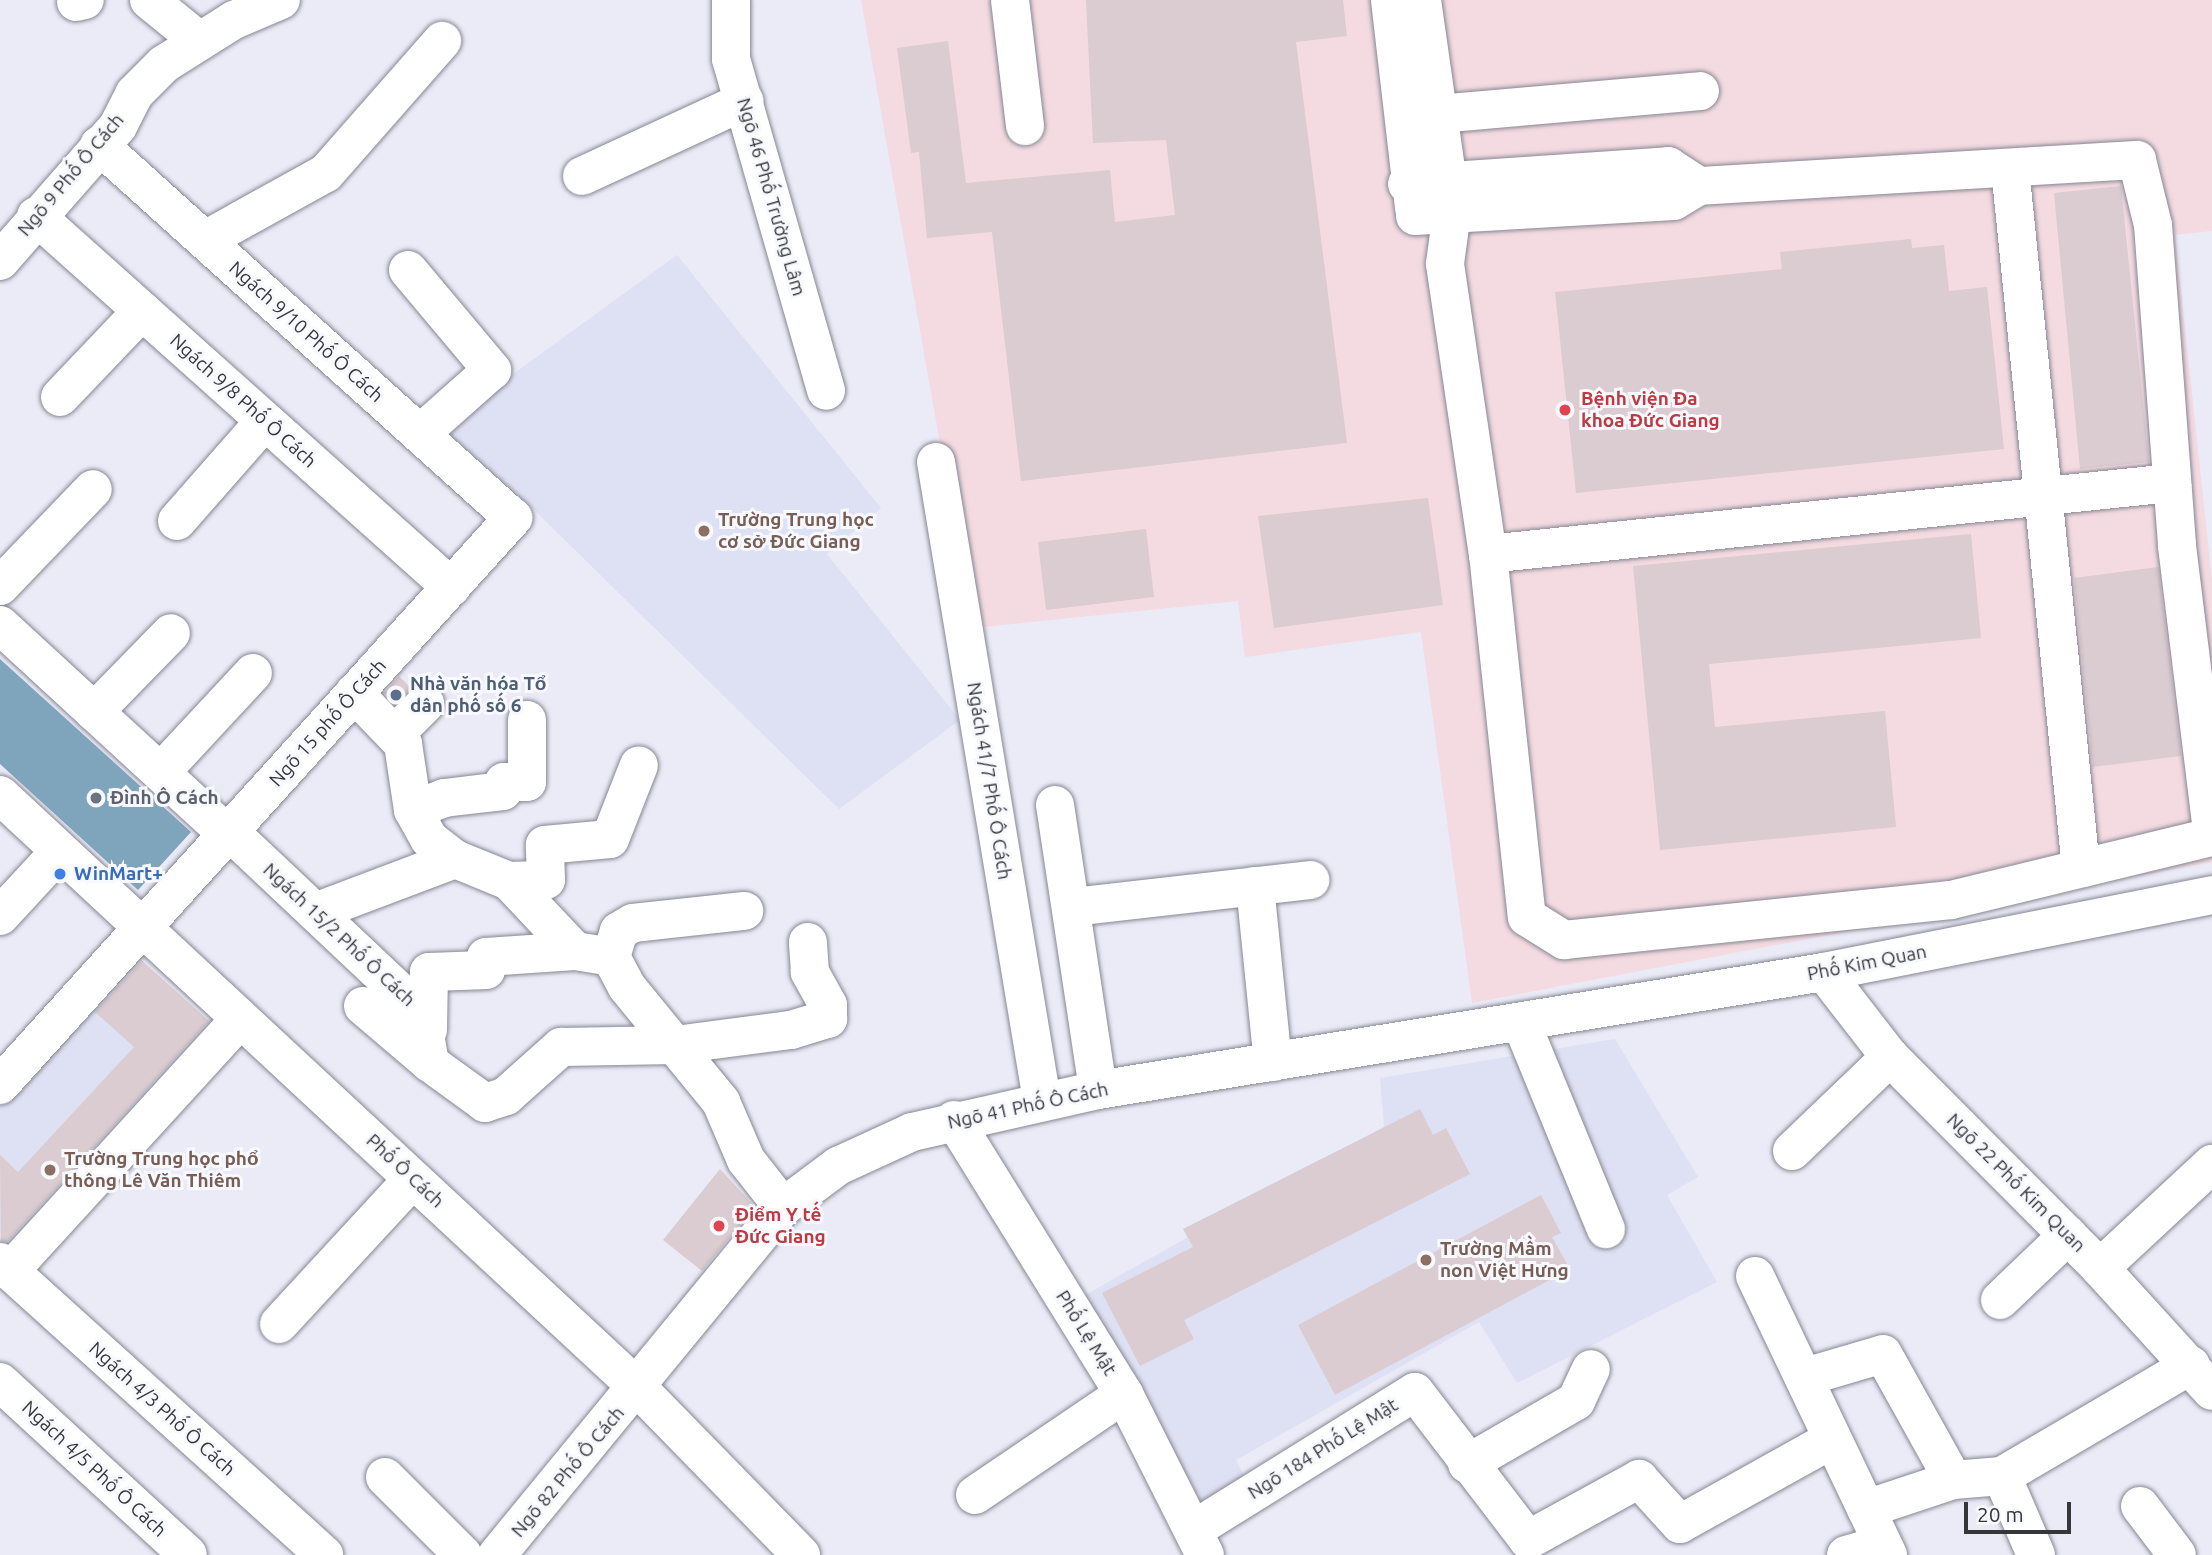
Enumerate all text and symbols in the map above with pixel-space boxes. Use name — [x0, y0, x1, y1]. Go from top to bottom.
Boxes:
street label: Ngõ 46 Phố Trường Lâm — [732, 95, 810, 299]
street label: Ngõ 9 Phố Ô Cách — [13, 109, 129, 241]
street label: Ngách 9/10 Phố Ô Cách — [224, 257, 388, 407]
street label: Ngách 9/8 Phố Ô Cách — [165, 329, 321, 473]
place label: Bệnh viện Đa khoa Đức Giang — [1581, 388, 1720, 432]
marker: Bệnh viện Đa khoa Đức Giang — [1555, 400, 1575, 420]
place label: Trường Trung học cơ sở Đức Giang — [718, 509, 874, 553]
marker: Trường Trung học cơ sở Đức Giang — [696, 523, 712, 539]
street label: Ngõ 15 phố Ô Cách — [265, 655, 391, 791]
place label: Nhà văn hóa Tổ dân phố số 6 — [410, 673, 546, 717]
street label: Ngách 41/7 Phố Ô Cách — [962, 681, 1016, 881]
marker: Nhà văn hóa Tổ dân phố số 6 — [388, 687, 404, 703]
place label: Đình Ô Cách — [110, 787, 219, 809]
marker: Đình Ô Cách — [88, 790, 104, 806]
street label: Ngách 15/2 Phố Ô Cách — [258, 859, 420, 1011]
place label: WinMart+ — [74, 863, 163, 885]
marker: WinMart+ — [52, 866, 68, 882]
street label: Phố Kim Quan — [1805, 940, 1929, 986]
street label: Ngõ 41 Phố Ô Cách — [946, 1078, 1110, 1134]
street label: Ngõ 22 Phố Kim Quan — [1942, 1109, 2090, 1257]
street label: Phố Ô Cách — [361, 1129, 449, 1213]
place label: Trường Trung học phổ thông Lê Văn Thiêm — [64, 1148, 259, 1192]
marker: Trường Trung học phổ thông Lê Văn Thiêm — [42, 1162, 58, 1178]
place label: Điểm Y tế Đức Giang — [735, 1204, 826, 1248]
marker: Điểm Y tế Đức Giang — [709, 1216, 729, 1236]
place label: Trường Mầm non Việt Hưng — [1440, 1238, 1569, 1282]
marker: Trường Mầm non Việt Hưng — [1418, 1252, 1434, 1268]
street label: Phố Lệ Mật — [1051, 1286, 1121, 1380]
street label: Ngách 4/3 Phố Ô Cách — [84, 1337, 240, 1481]
street label: Ngõ 184 Phố Lệ Mật — [1244, 1394, 1402, 1504]
street label: Ngách 4/5 Phố Ô Cách — [17, 1396, 171, 1542]
street label: Ngõ 82 Phố Ô Cách — [507, 1402, 629, 1542]
scale bar — [1967, 1488, 2074, 1532]
text: 20 m — [1977, 1502, 2024, 1526]

